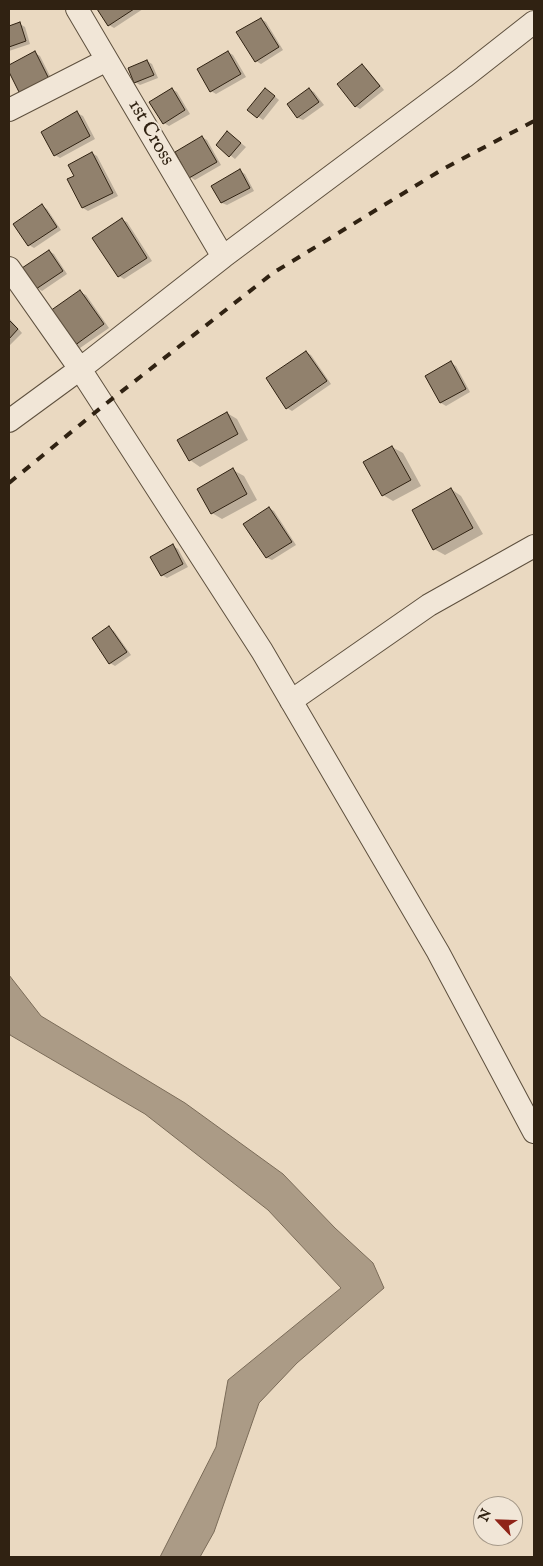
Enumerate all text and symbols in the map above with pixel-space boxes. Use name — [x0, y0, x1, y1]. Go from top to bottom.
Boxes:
street label: 1st Cross — [122, 96, 178, 170]
north arrow — [473, 1496, 523, 1546]
text: N — [475, 1506, 496, 1525]

